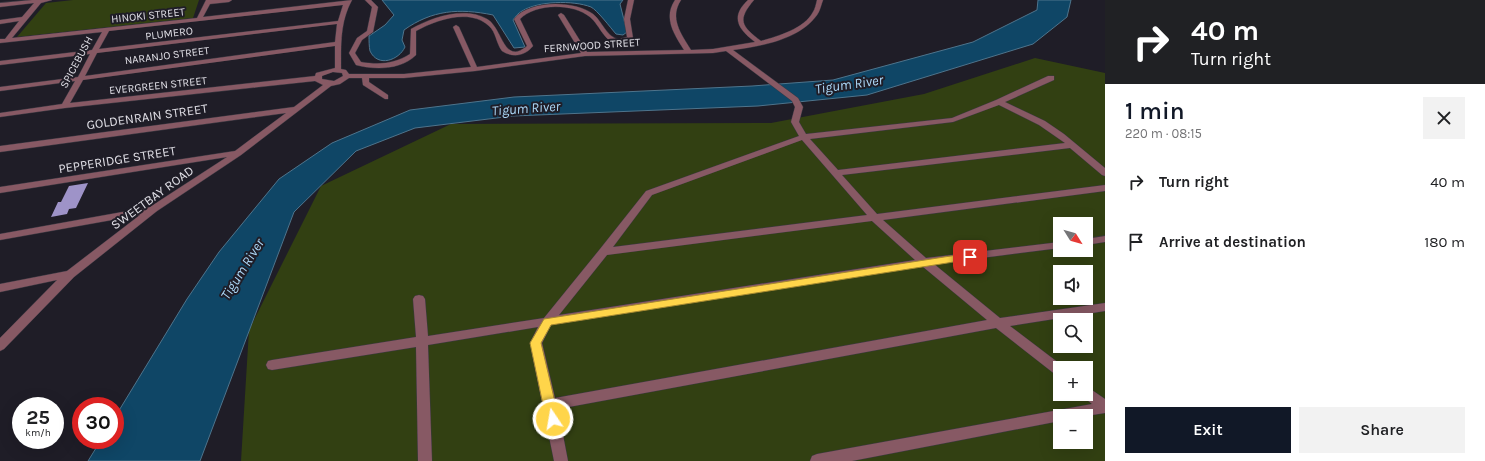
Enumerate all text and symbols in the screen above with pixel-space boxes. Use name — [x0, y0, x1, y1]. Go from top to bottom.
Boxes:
street label: HINOKI STREET — [110, 5, 186, 26]
text: 40 m — [1191, 14, 1259, 47]
icon: right — [1125, 16, 1177, 68]
street label: PLUMERO — [145, 24, 194, 43]
street label: SPICEBUSH — [57, 34, 96, 90]
street label: FERNWOOD STREET — [543, 36, 641, 55]
street label: NARANJO STREET — [124, 44, 211, 67]
text: Turn right — [1191, 48, 1271, 70]
water label: Tigum River — [814, 71, 885, 98]
street label: EVERGREEN STREET — [108, 74, 208, 97]
text: 1 min — [1125, 97, 1185, 125]
button: close — [1423, 97, 1465, 139]
water label: Tigum River — [491, 98, 562, 119]
street label: GOLDENRAIN STREET — [86, 101, 209, 132]
text: 220 m · 08:15 — [1125, 126, 1202, 141]
street label: PEPPERIDGE STREET — [57, 143, 177, 176]
street label: SWEETBAY ROAD — [108, 162, 197, 232]
icon: right — [1125, 171, 1147, 193]
text: Turn right — [1159, 173, 1229, 191]
text: 40 m — [1430, 173, 1465, 191]
north arrow — [1053, 217, 1093, 257]
map controls — [1053, 217, 1093, 449]
icon: arrive — [1125, 231, 1147, 253]
text: Arrive at destination — [1159, 233, 1306, 251]
text: 180 m — [1424, 233, 1465, 251]
water label: Tigum River — [217, 235, 268, 303]
pin — [953, 240, 987, 274]
icon: arrive — [959, 246, 981, 268]
button: sound — [1053, 265, 1093, 305]
button: search — [1053, 313, 1093, 353]
button: + — [1053, 361, 1093, 401]
speed limit sign: 30 — [72, 397, 124, 449]
position arrow — [532, 398, 574, 440]
text: 25 — [26, 406, 50, 429]
button: Exit — [1125, 407, 1291, 453]
button: Share — [1299, 407, 1465, 453]
button: − — [1053, 409, 1093, 449]
text: km/h — [25, 427, 51, 439]

